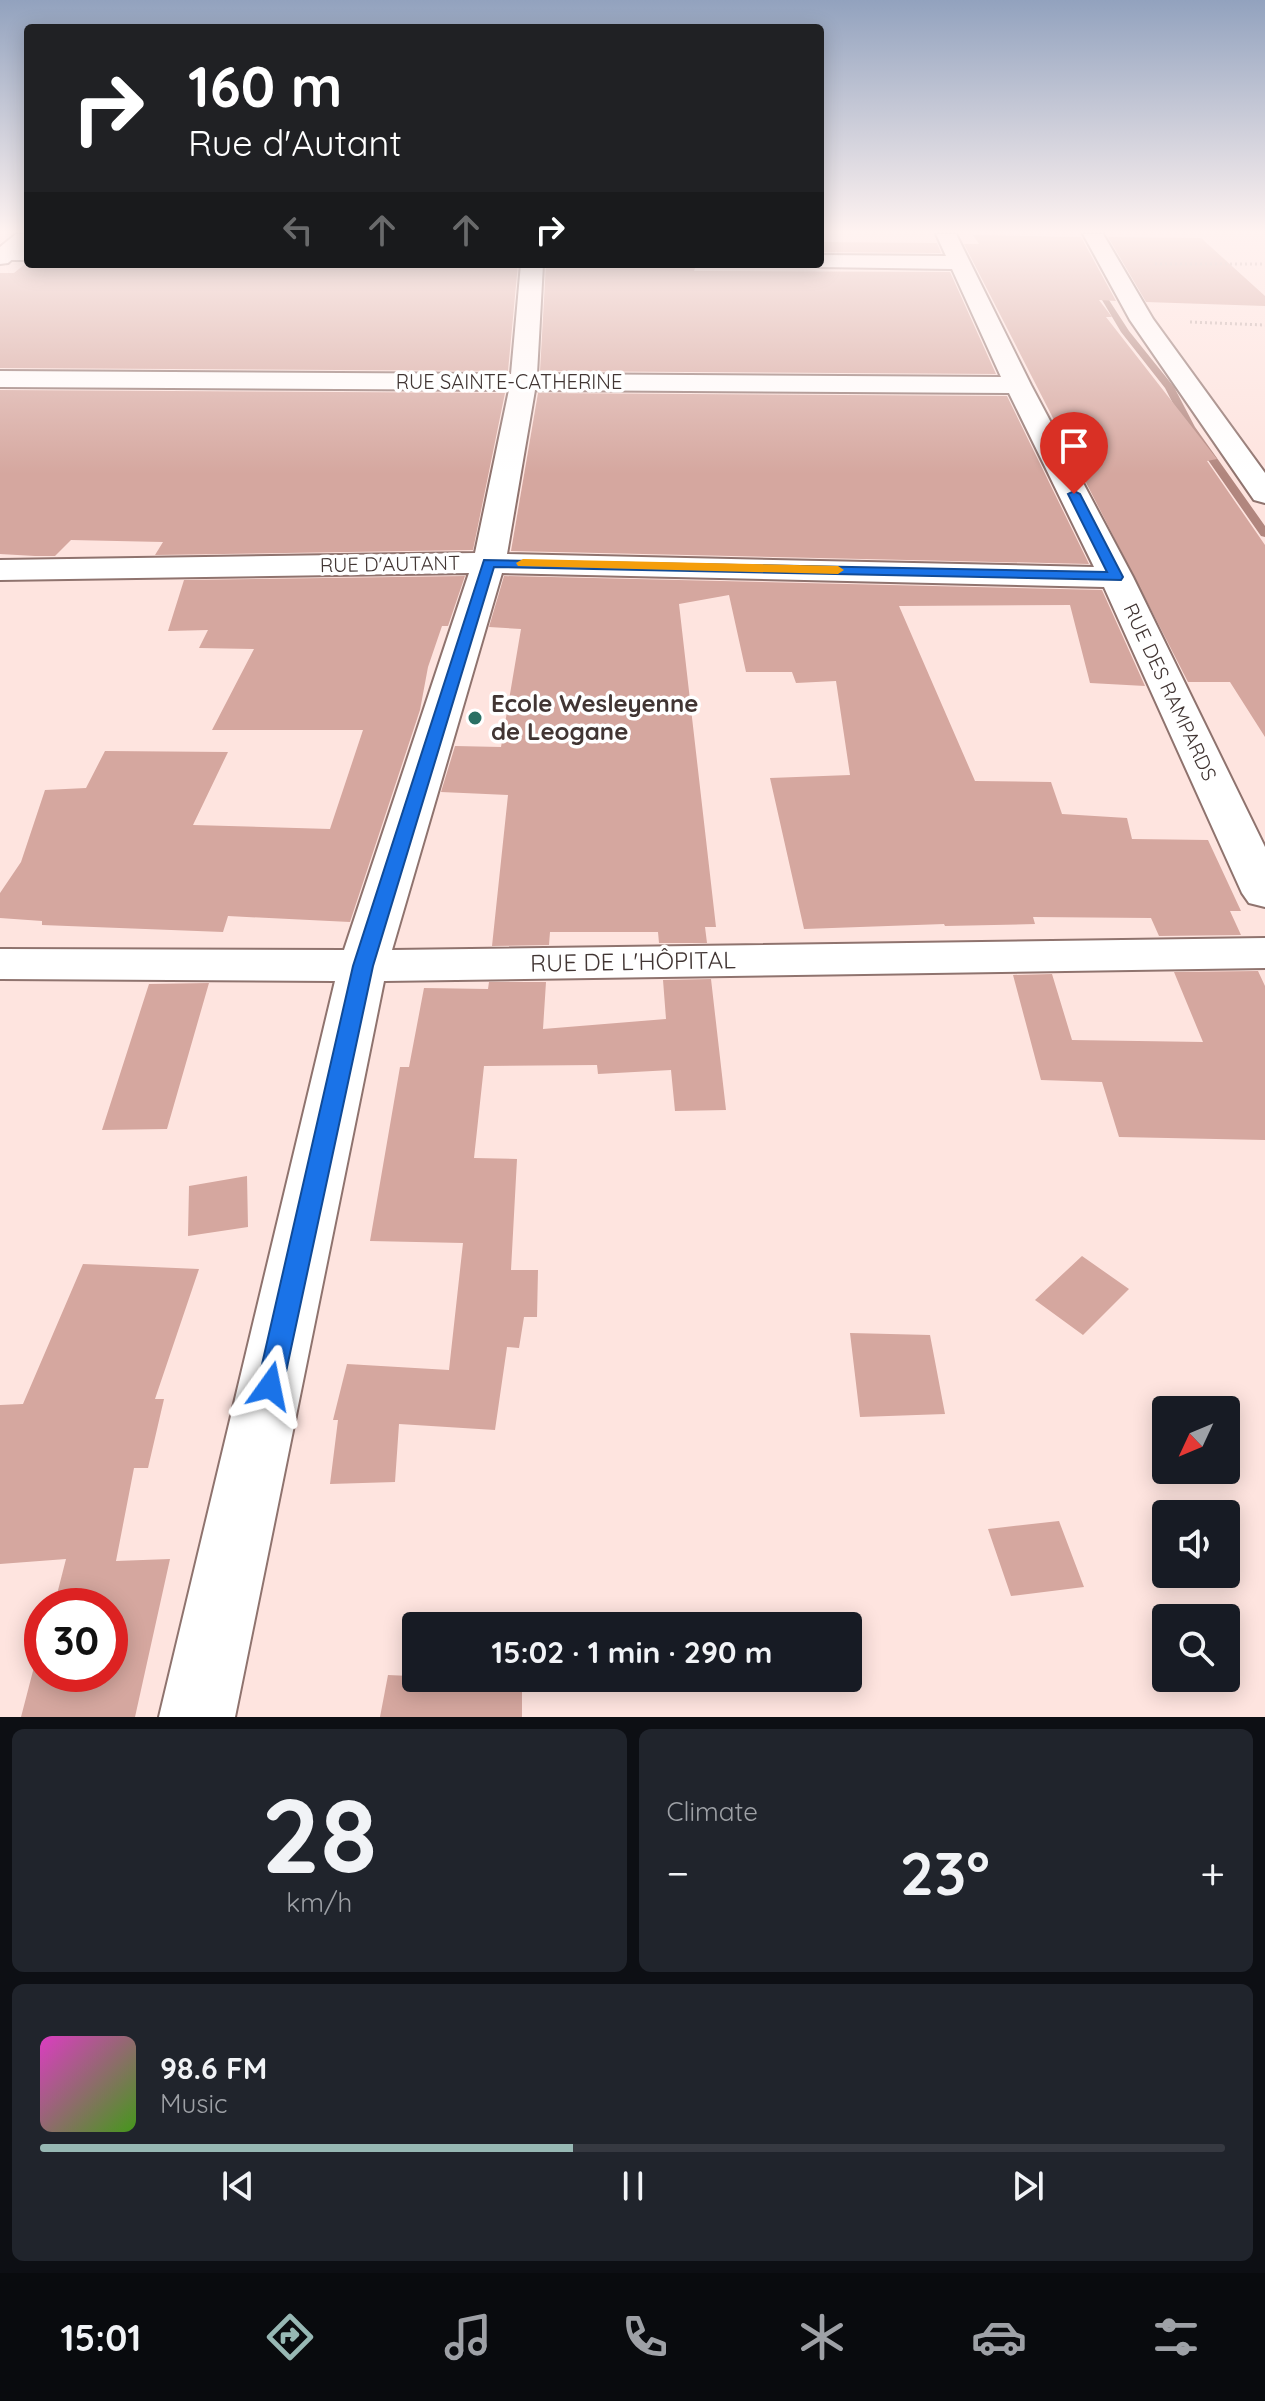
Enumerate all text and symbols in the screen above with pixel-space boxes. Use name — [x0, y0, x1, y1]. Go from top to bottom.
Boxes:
text: 160 m — [188, 51, 342, 121]
icon: right — [56, 56, 160, 160]
text: Rue d'Autant — [188, 120, 402, 165]
icon: left — [276, 208, 320, 252]
icon: ahead — [360, 208, 404, 252]
icon: ahead — [444, 208, 488, 252]
icon: right — [528, 208, 572, 252]
street label: RUE SAINTE-CATHERINE — [396, 369, 622, 394]
pin — [1040, 412, 1108, 494]
icon: arrive — [1052, 424, 1096, 468]
street label: RUE D'AUTANT — [320, 550, 460, 577]
street label: RUE DES RAMPARDS — [1118, 599, 1223, 784]
place label: Ecole Wesleyenne de Leogane — [491, 688, 698, 746]
marker: Ecole Wesleyenne de Leogane — [466, 709, 484, 727]
street label: RUE DE L'HÔPITAL — [530, 944, 736, 978]
position arrow — [228, 1344, 312, 1428]
north arrow — [1152, 1396, 1240, 1484]
map controls — [1152, 1396, 1240, 1692]
button: sound — [1152, 1500, 1240, 1588]
speed limit sign: 30 — [24, 1588, 128, 1692]
button: search — [1152, 1604, 1240, 1692]
text: 15:02 · 1 min · 290 m — [492, 1633, 772, 1671]
text: 28 — [261, 1769, 377, 1899]
text: Climate — [667, 1795, 758, 1828]
text: 23° — [900, 1835, 990, 1910]
text: − — [667, 1845, 689, 1900]
text: + — [1200, 1845, 1225, 1900]
text: km/h — [286, 1886, 352, 1919]
text: 98.6 FM — [160, 2049, 267, 2087]
text: Music — [160, 2087, 228, 2120]
icon: previous — [216, 2164, 260, 2208]
icon: pause — [611, 2164, 655, 2208]
icon: next — [1006, 2164, 1050, 2208]
icon: directions — [262, 2309, 318, 2365]
icon: music — [440, 2309, 496, 2365]
icon: phone — [617, 2309, 673, 2365]
icon: climate — [794, 2309, 850, 2365]
icon: car — [971, 2309, 1027, 2365]
icon: filters — [1148, 2309, 1204, 2365]
text: 15:01 — [61, 2315, 141, 2360]

